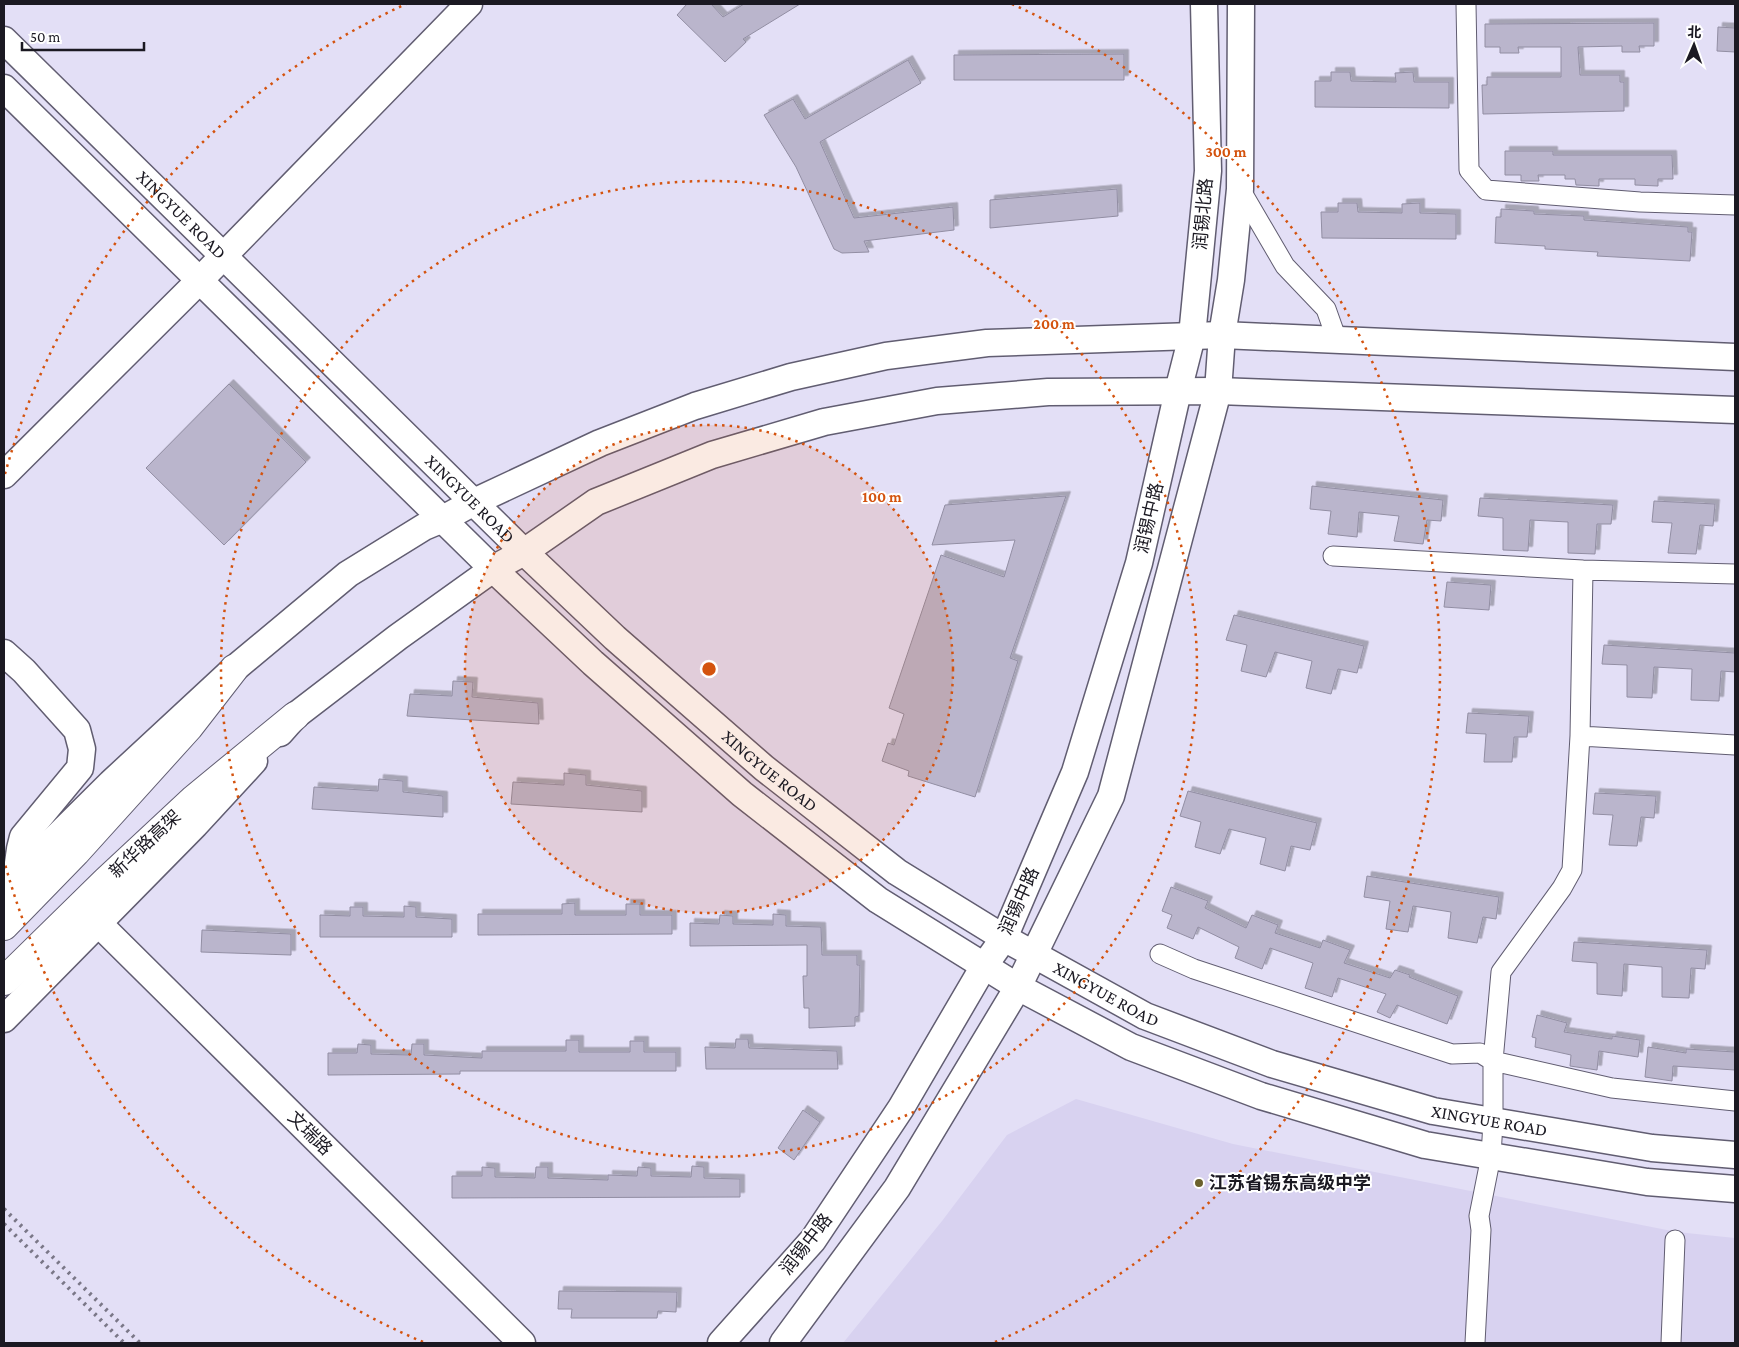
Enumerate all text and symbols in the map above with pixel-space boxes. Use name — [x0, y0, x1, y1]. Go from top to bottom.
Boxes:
scale bar — [22, 20, 145, 52]
north arrow — [1669, 20, 1719, 70]
text: 北 — [1687, 24, 1702, 40]
text: 50 m — [30, 29, 60, 45]
text: 300 m — [1205, 144, 1247, 160]
street label: XINGYUE ROAD — [133, 166, 230, 263]
street label: 润锡北路 — [1190, 177, 1216, 251]
text: 200 m — [1033, 316, 1075, 332]
street label: XINGYUE ROAD — [421, 451, 519, 547]
street label: 润锡中路 — [1131, 481, 1167, 555]
text: 100 m — [862, 489, 902, 505]
centre of rings — [700, 660, 718, 678]
street label: XINGYUE ROAD — [718, 726, 821, 816]
street label: 新华路高架 — [105, 806, 185, 882]
street label: 润锡中路 — [995, 864, 1043, 938]
street label: XINGYUE ROAD — [1050, 957, 1162, 1030]
street label: XINGYUE ROAD — [1430, 1101, 1549, 1140]
street label: 文瑞路 — [284, 1107, 336, 1159]
place label: 江苏省锡东高级中学 — [1209, 1173, 1371, 1193]
marker: 江苏省锡东高级中学 — [1193, 1177, 1205, 1189]
street label: 润锡中路 — [776, 1209, 836, 1279]

